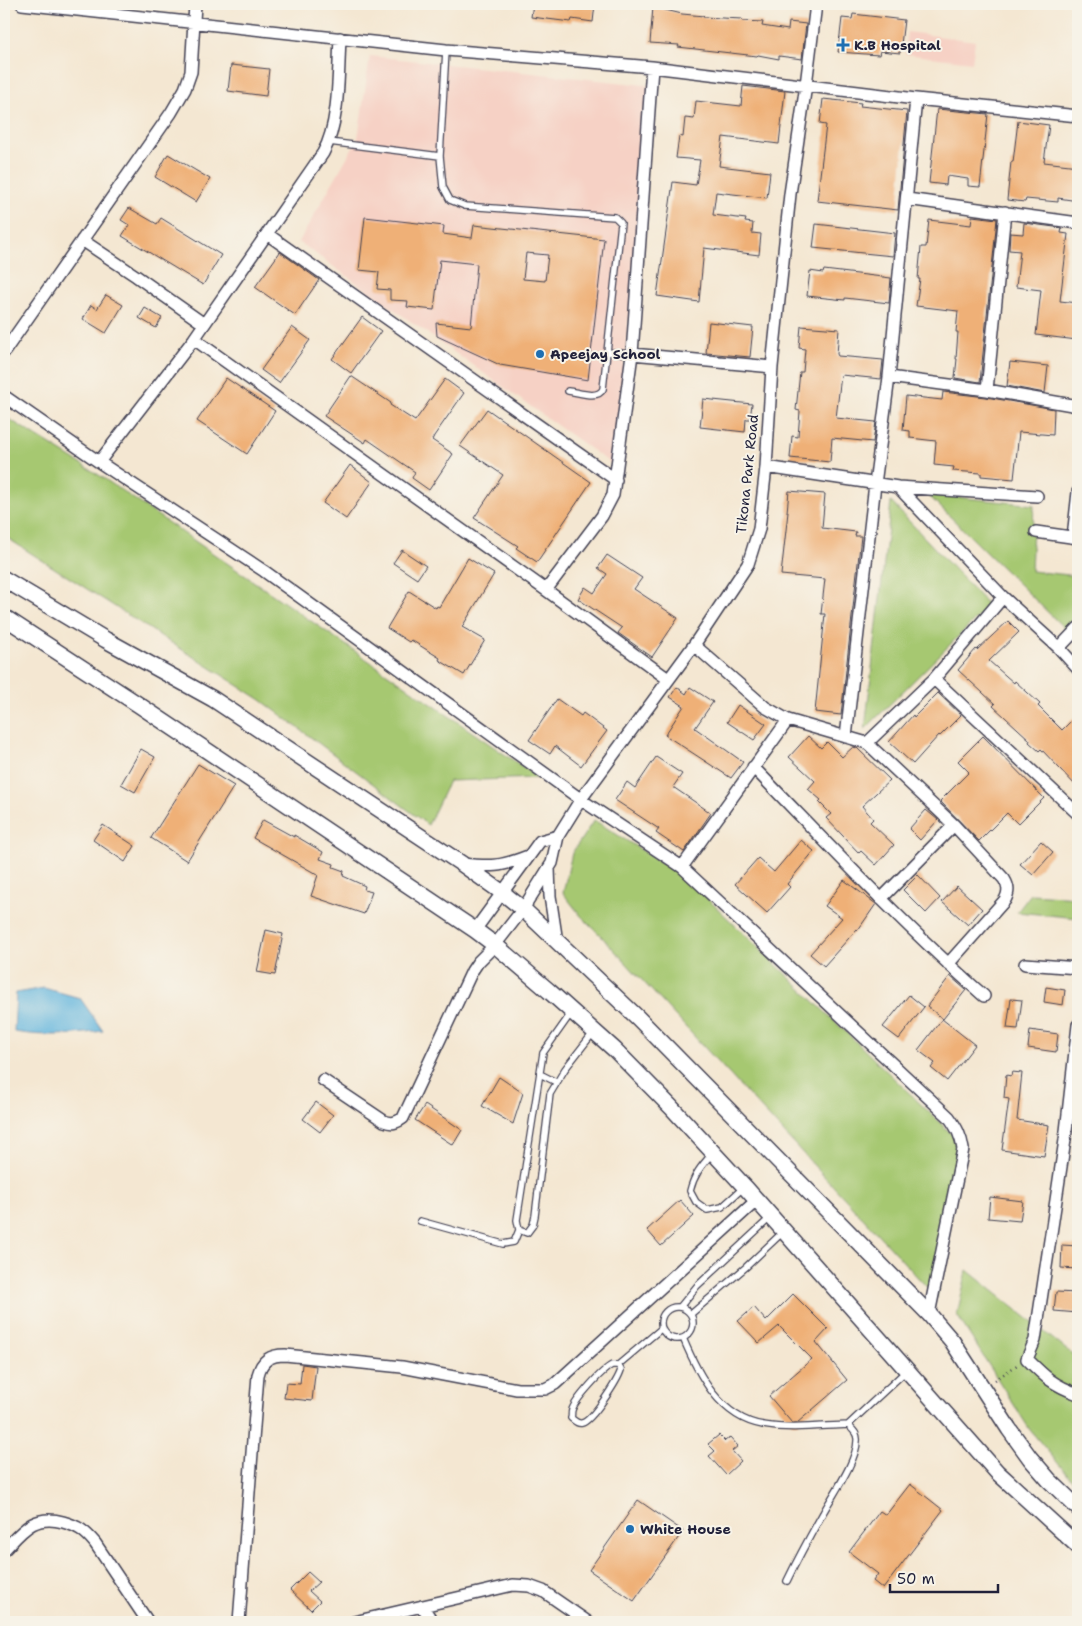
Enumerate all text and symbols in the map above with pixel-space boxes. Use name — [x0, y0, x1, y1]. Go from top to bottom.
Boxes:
place label: K.B Hospital — [854, 36, 941, 54]
marker: K.B Hospital — [836, 38, 850, 52]
place label: Apeejay School — [550, 345, 661, 363]
marker: Apeejay School — [534, 348, 546, 360]
street label: Tikona Park Road — [732, 413, 762, 535]
place label: White House — [640, 1520, 731, 1538]
marker: White House — [624, 1523, 636, 1535]
scale bar — [890, 1561, 997, 1593]
text: 50 m — [897, 1569, 935, 1589]

